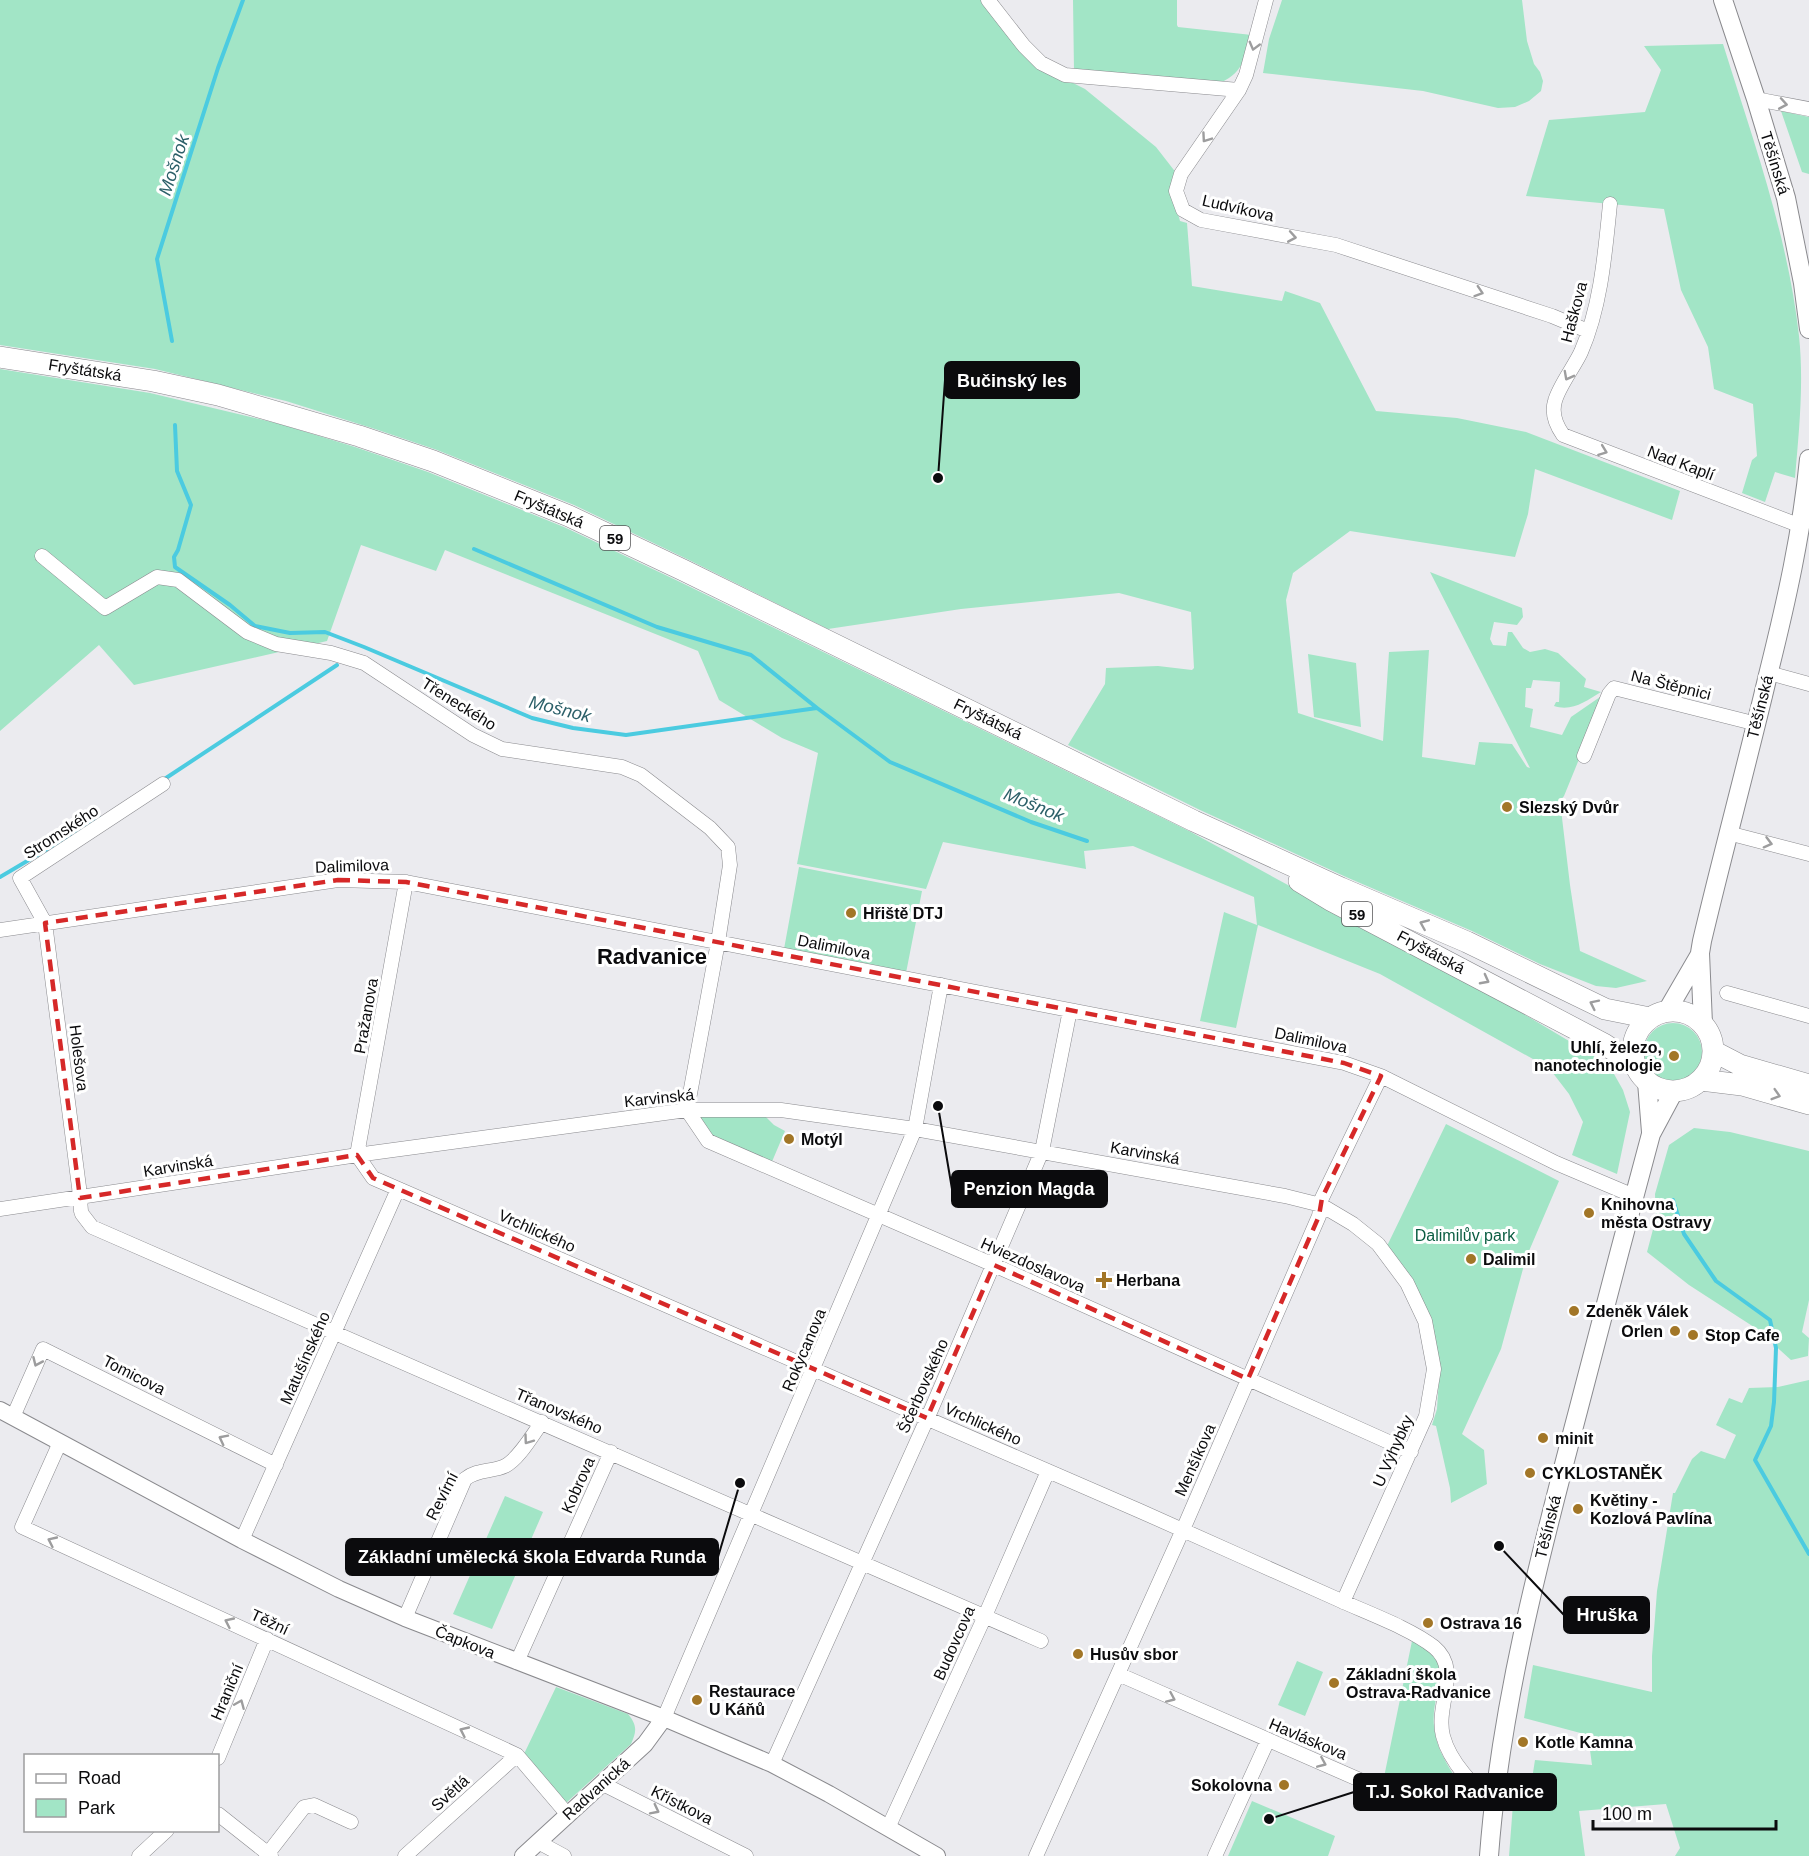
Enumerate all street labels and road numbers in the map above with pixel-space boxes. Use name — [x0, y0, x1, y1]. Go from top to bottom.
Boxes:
street label: Těšínská — [1757, 129, 1793, 197]
street label: Ludvíkova — [1201, 192, 1276, 225]
street label: Haškova — [1558, 280, 1590, 344]
street label: Fryštátská — [47, 356, 123, 384]
street label: Nad Kaplí — [1645, 442, 1717, 484]
street label: Fryštátská — [512, 487, 586, 531]
road number: 59 — [600, 526, 630, 550]
street label: Na Štěpnici — [1629, 666, 1713, 703]
street label: Těšínská — [1744, 673, 1776, 741]
street label: Třeneckého — [419, 674, 499, 734]
street label: Fryštátská — [951, 695, 1025, 743]
street label: Stromského — [21, 802, 102, 862]
street label: Dalimilova — [315, 856, 389, 876]
road number: 59 — [1342, 902, 1372, 926]
street label: Fryštátská — [1394, 927, 1468, 977]
street label: Dalimilova — [796, 932, 872, 962]
street label: Pražanova — [351, 977, 381, 1055]
street label: Holešova — [66, 1024, 92, 1092]
street label: Dalimilova — [1273, 1024, 1349, 1056]
street label: Karvinská — [623, 1086, 695, 1110]
street label: Karvinská — [1109, 1139, 1181, 1167]
street label: Karvinská — [142, 1152, 214, 1180]
street label: Vrchlického — [496, 1207, 578, 1256]
street label: Hviezdoslavova — [978, 1234, 1088, 1296]
street label: Rokycanova — [779, 1306, 829, 1394]
street label: Matušínského — [277, 1309, 333, 1407]
street label: Ščerbovského — [894, 1336, 951, 1436]
street label: Tomicova — [100, 1352, 168, 1398]
street label: Třanovského — [513, 1385, 605, 1437]
street label: Vrchlického — [942, 1400, 1024, 1449]
street label: U Výhybky — [1370, 1413, 1416, 1489]
street label: Menšíkova — [1171, 1421, 1219, 1499]
street label: Kobrova — [558, 1454, 598, 1516]
street label: Revírní — [423, 1469, 462, 1523]
street label: Těšínská — [1532, 1493, 1564, 1561]
street label: Budovcova — [930, 1603, 978, 1683]
street label: Těžní — [248, 1606, 292, 1638]
street label: Čapkova — [433, 1621, 498, 1662]
street label: Hraniční — [208, 1661, 247, 1723]
street label: Havláskova — [1267, 1715, 1349, 1763]
street label: Radvanická — [559, 1755, 633, 1823]
street label: Světlá — [428, 1772, 472, 1814]
street label: Křístkova — [648, 1782, 716, 1828]

